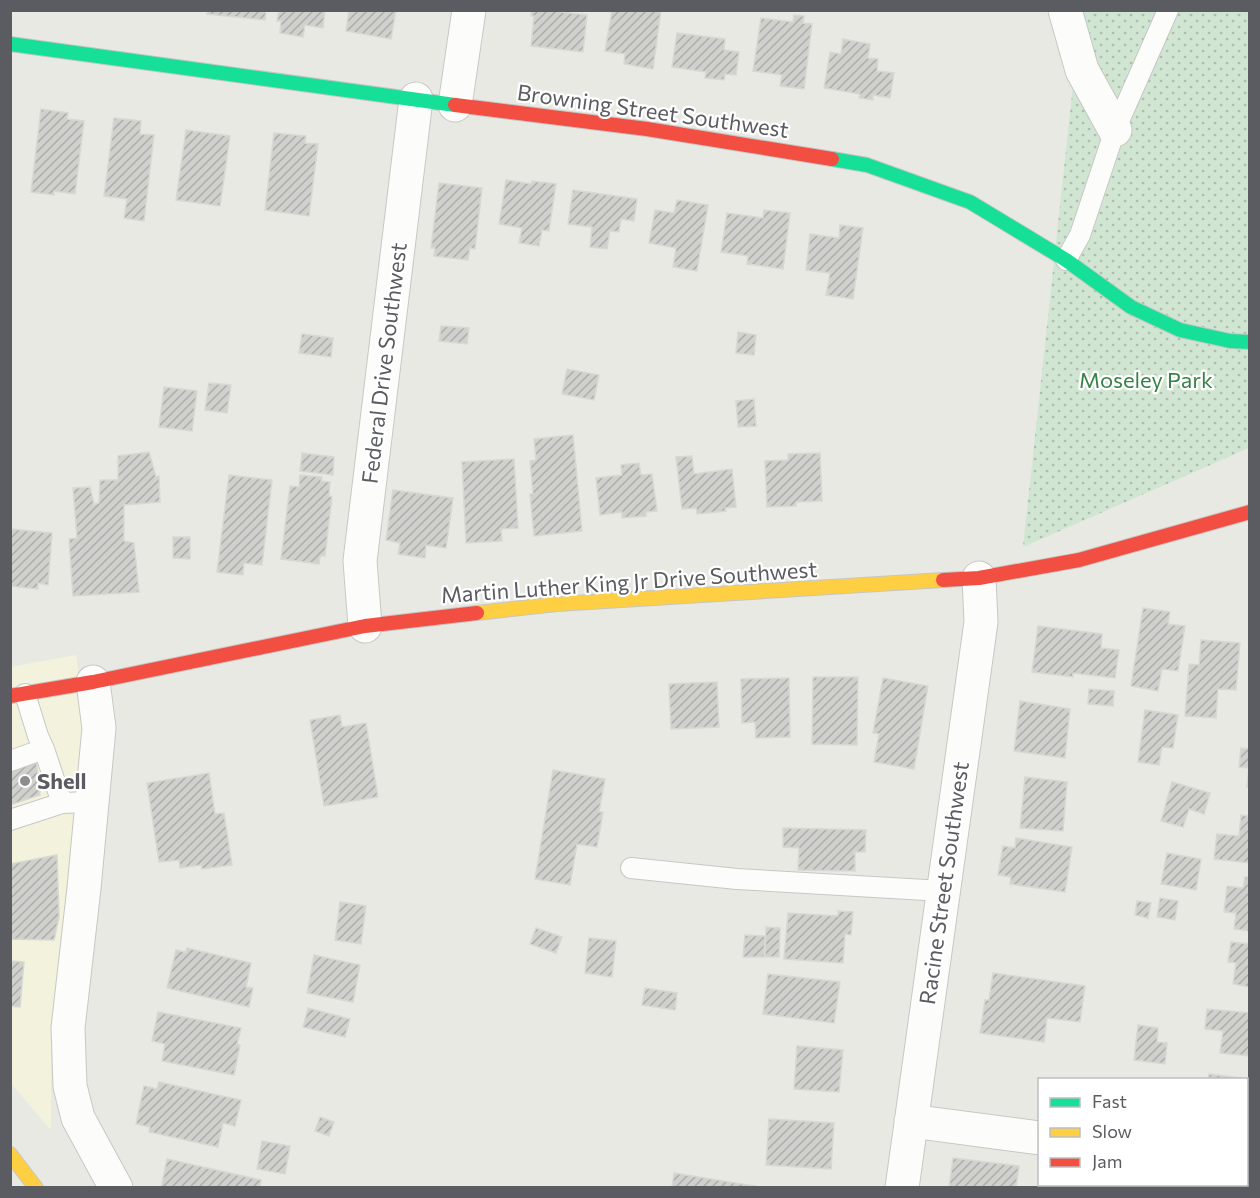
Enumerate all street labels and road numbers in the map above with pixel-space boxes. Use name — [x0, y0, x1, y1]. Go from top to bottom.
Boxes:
street label: Browning Street Southwest — [516, 78, 791, 143]
street label: Federal Drive Southwest — [355, 241, 412, 485]
street label: Martin Luther King Jr Drive Southwest — [440, 555, 818, 608]
street label: Racine Street Southwest — [913, 760, 974, 1006]

